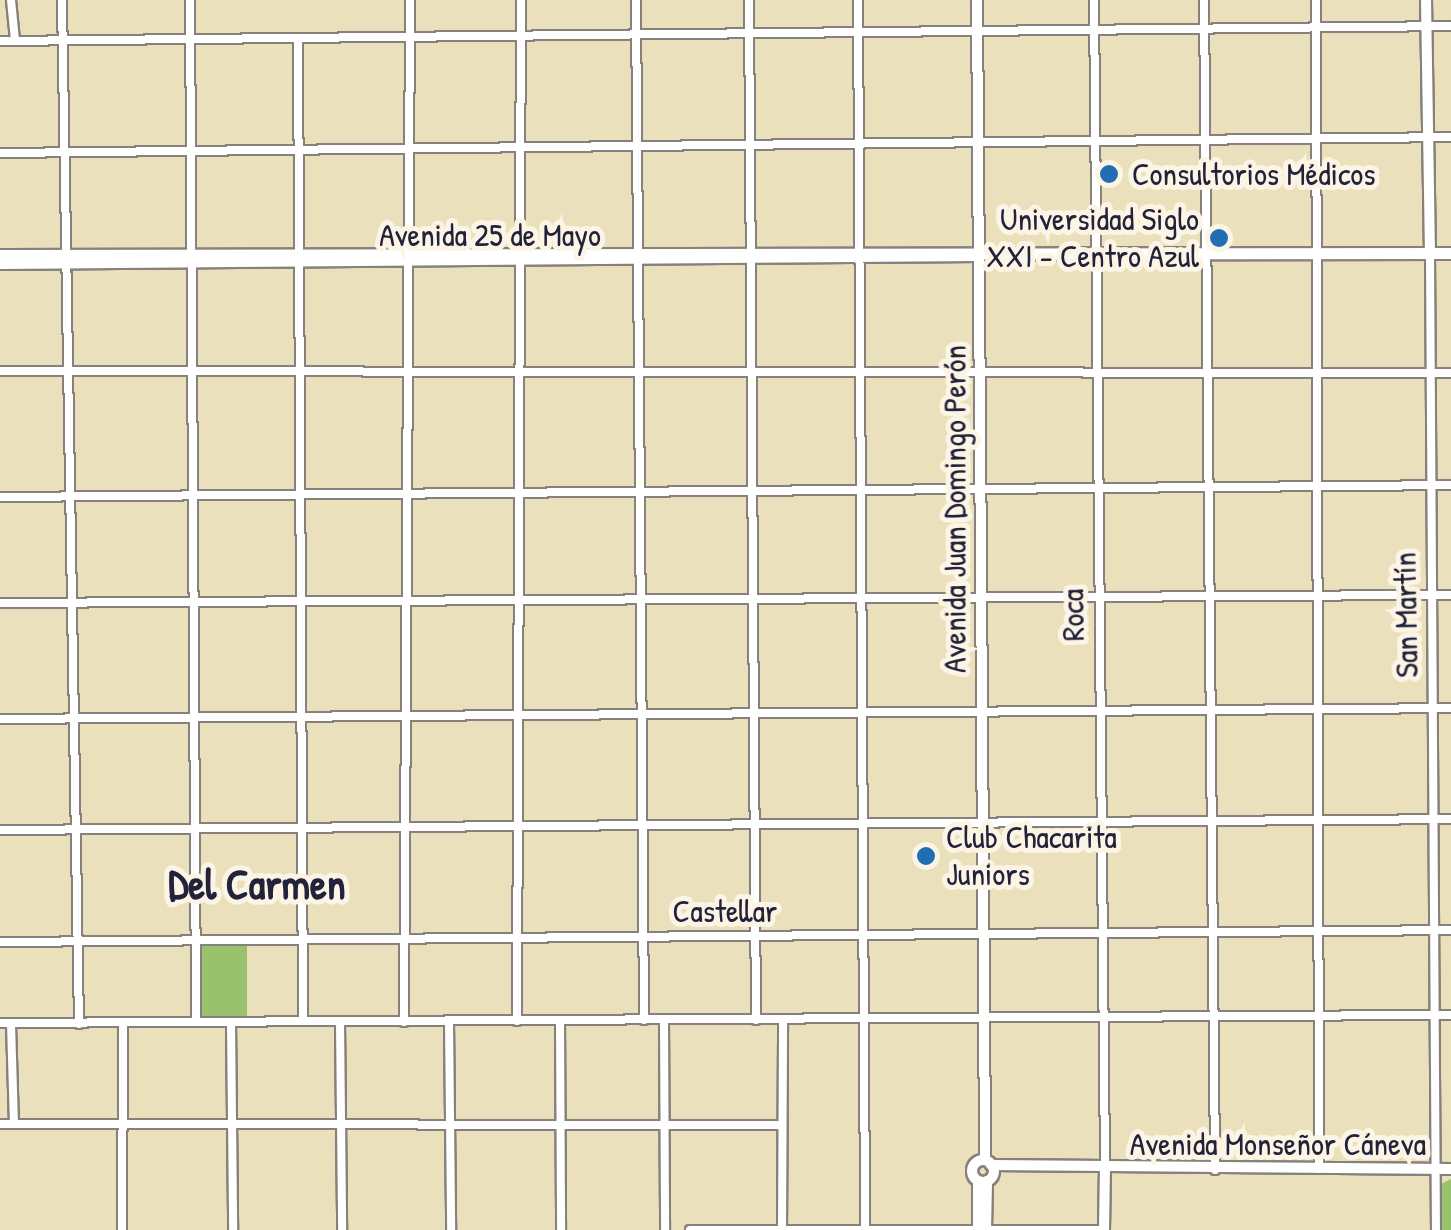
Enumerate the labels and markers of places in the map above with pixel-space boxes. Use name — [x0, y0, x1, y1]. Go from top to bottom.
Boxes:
place label: Consultorios Médicos — [1132, 155, 1376, 193]
marker: Consultorios Médicos — [1096, 161, 1122, 187]
place label: Universidad Siglo XXI - Centro Azul — [986, 201, 1199, 276]
marker: Universidad Siglo XXI - Centro Azul — [1208, 227, 1230, 249]
place label: Club Chacarita Juniors — [946, 819, 1117, 894]
marker: Club Chacarita Juniors — [915, 845, 937, 867]

